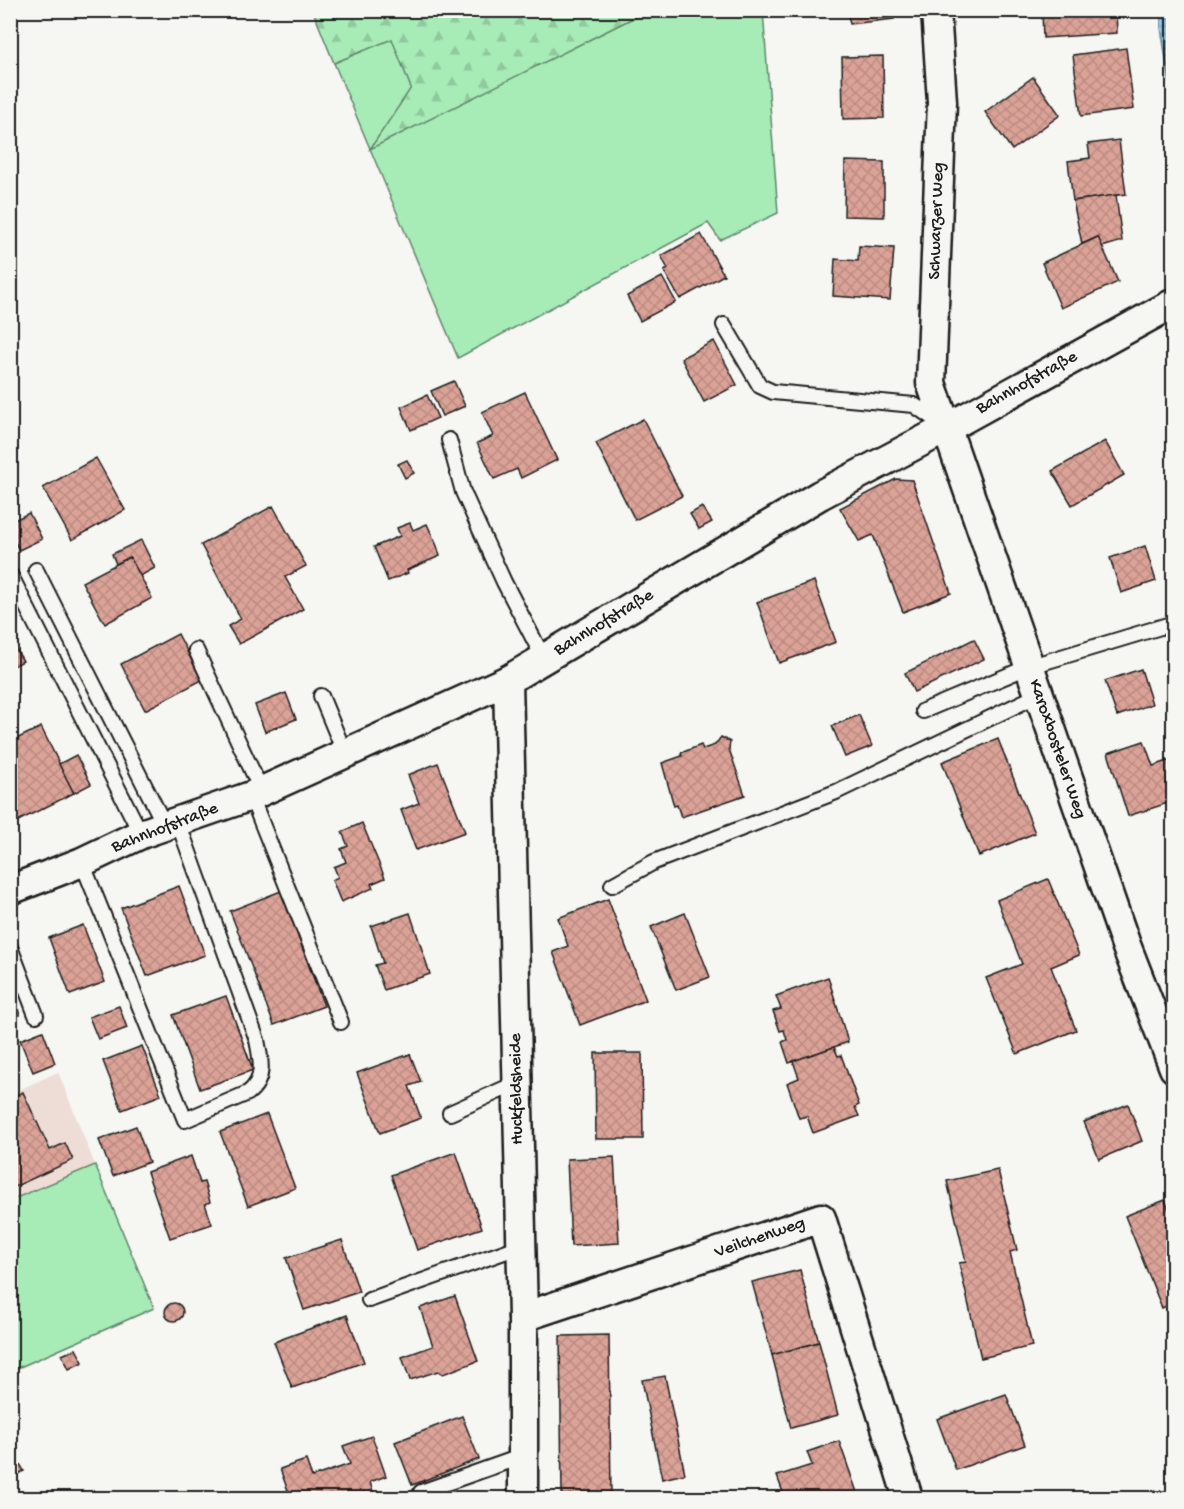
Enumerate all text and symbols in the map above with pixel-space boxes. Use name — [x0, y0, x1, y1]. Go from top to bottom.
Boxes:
street label: Schwarzer Weg — [924, 162, 950, 280]
street label: Bahnhofstraße — [972, 346, 1082, 420]
street label: Bahnhofstraße — [550, 585, 658, 661]
street label: Karoxbosteler Weg — [1023, 677, 1091, 821]
street label: Bahnhofstraße — [108, 798, 222, 858]
street label: Huckfeldsheide — [506, 1032, 528, 1145]
street label: Veilchenweg — [711, 1213, 808, 1264]

